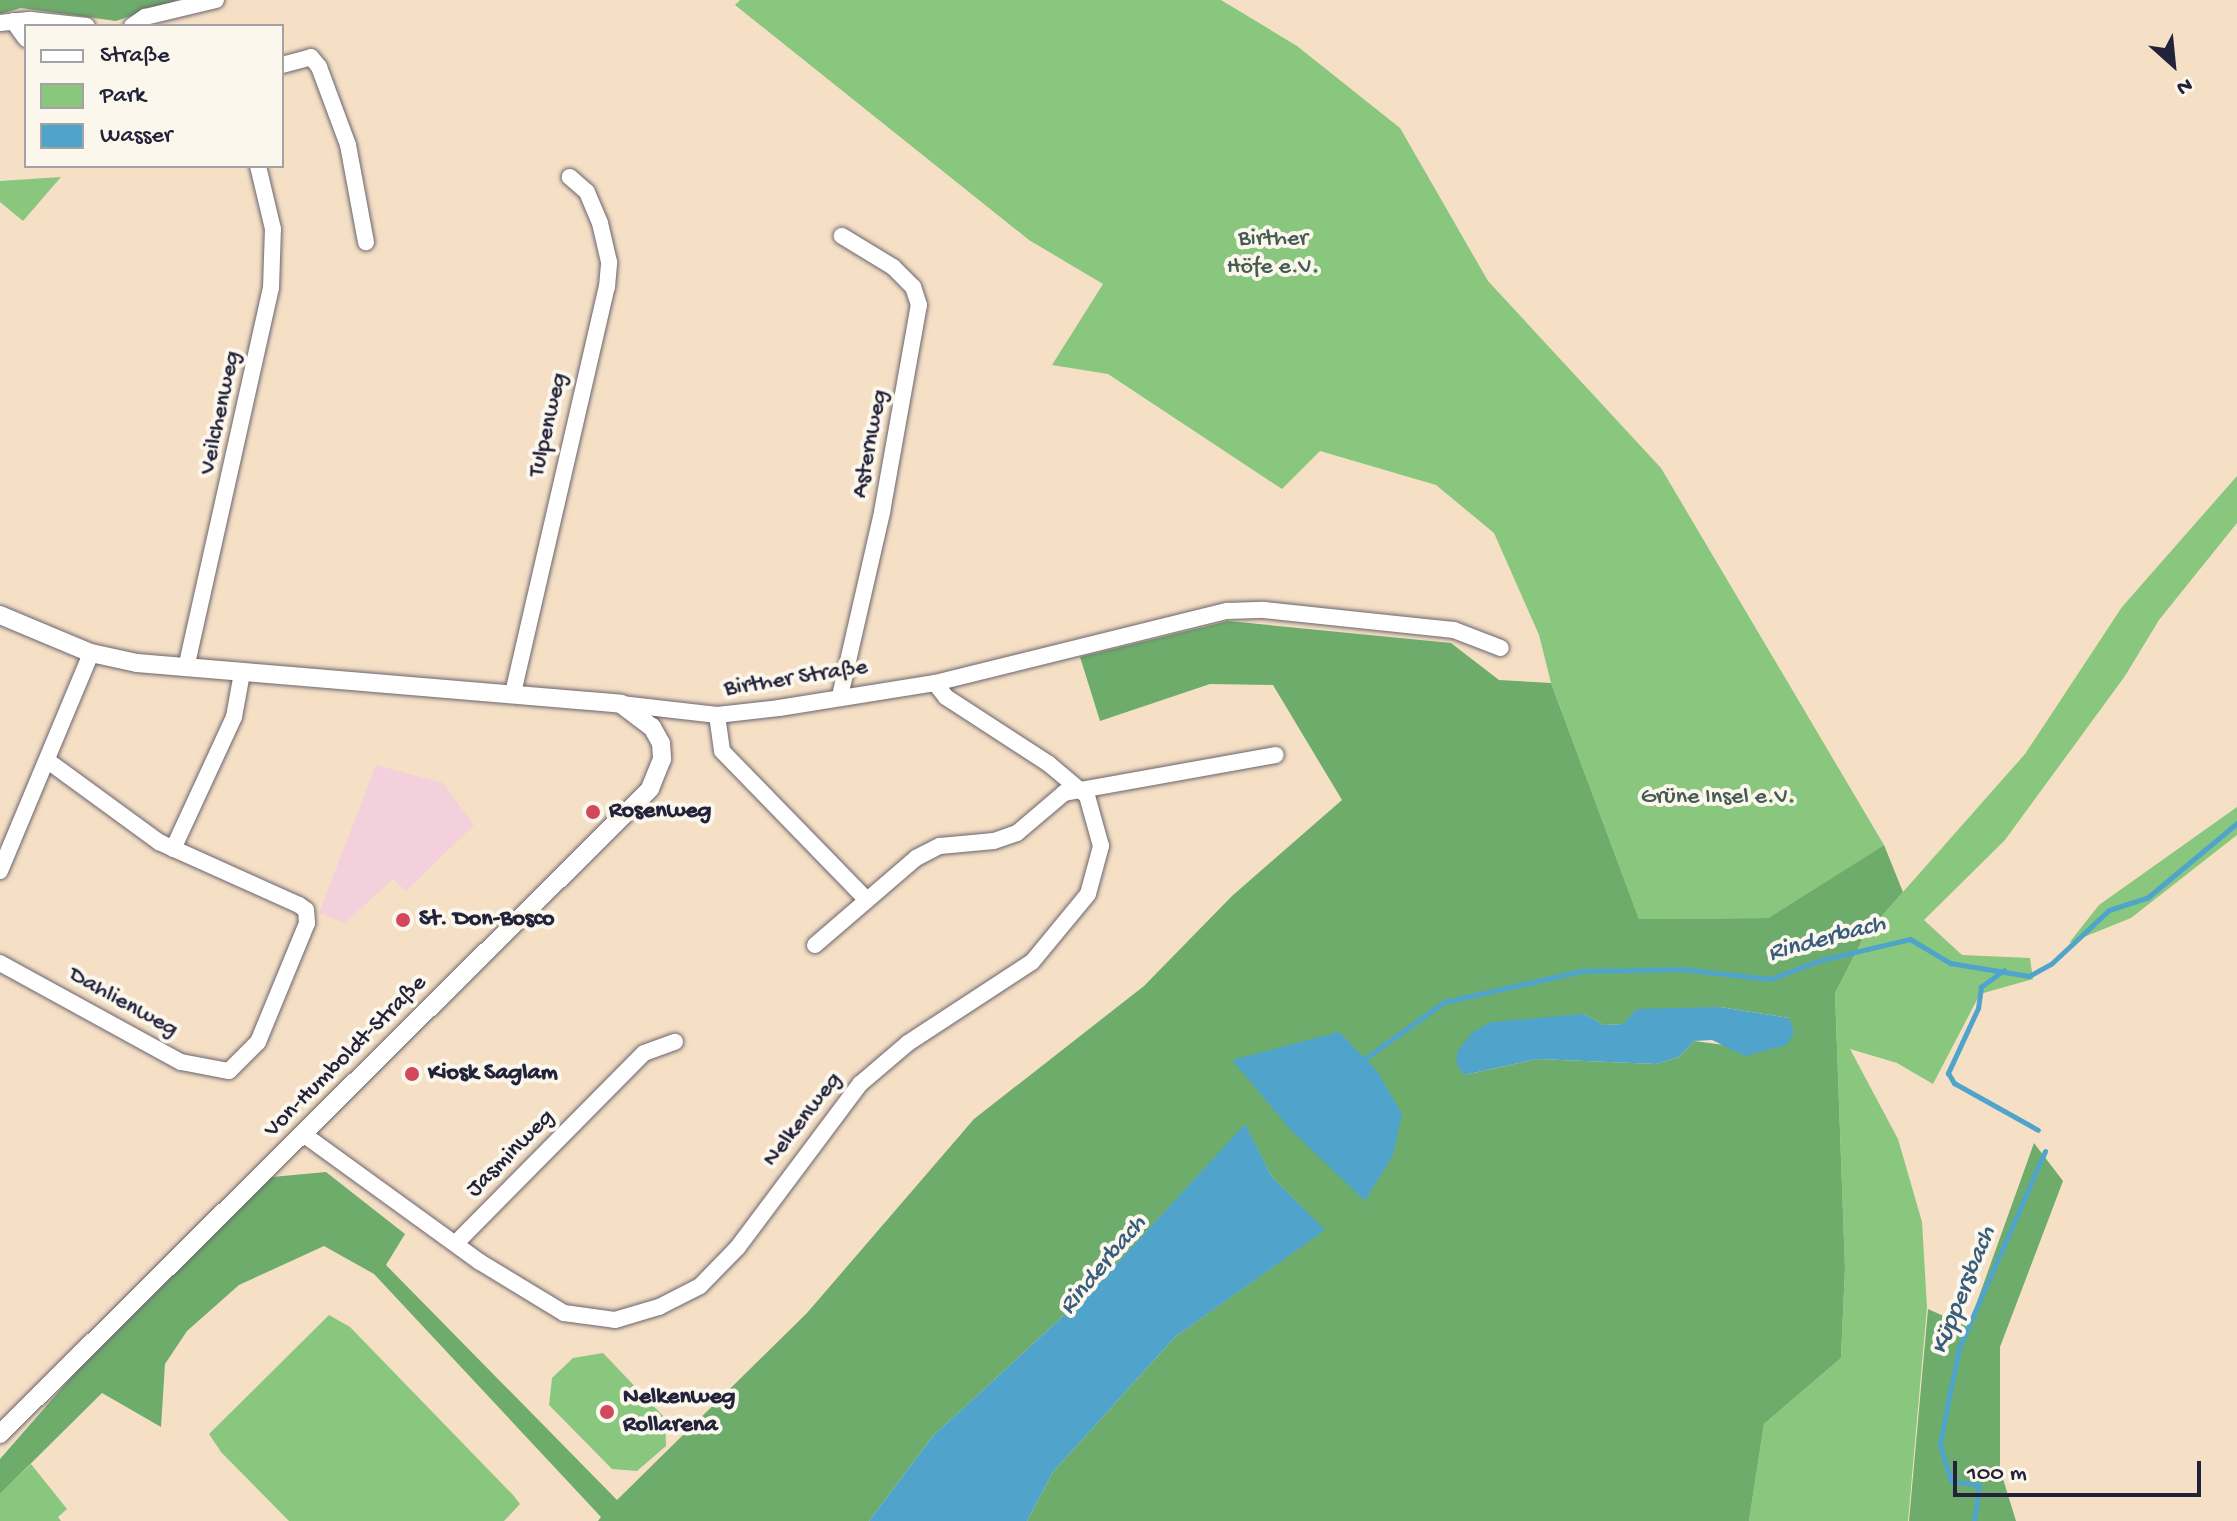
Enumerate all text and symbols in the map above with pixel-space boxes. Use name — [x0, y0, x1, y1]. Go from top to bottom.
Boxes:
legend — [24, 24, 284, 168]
north arrow — [2133, 24, 2213, 104]
text: Straße — [100, 42, 170, 71]
text: N — [2172, 71, 2196, 100]
text: Park — [100, 82, 146, 111]
text: Wasser — [100, 122, 172, 151]
park label: Birther Höfe e.V. — [1227, 226, 1319, 282]
street label: Veilchenweg — [194, 349, 248, 477]
street label: Tulpenweg — [523, 370, 575, 480]
street label: Asternweg — [846, 387, 896, 501]
street label: Birther Straße — [722, 653, 870, 705]
park label: Grüne Insel e.V. — [1641, 784, 1795, 812]
place label: Rosenweg — [609, 798, 711, 826]
marker: Rosenweg — [584, 803, 602, 821]
place label: St. Don-Bosco — [419, 906, 554, 934]
water label: Rinderbach — [1765, 909, 1889, 971]
marker: St. Don-Bosco — [394, 911, 412, 929]
street label: Dahlienweg — [63, 961, 183, 1045]
street label: Von-Humboldt-Straße — [259, 970, 433, 1144]
place label: Kiosk Saglam — [428, 1060, 558, 1088]
marker: Kiosk Saglam — [403, 1065, 421, 1083]
street label: Nelkenweg — [757, 1067, 849, 1173]
street label: Jasminweg — [461, 1104, 561, 1204]
water label: Rinderbach — [1053, 1210, 1155, 1322]
water label: Küppersbach — [1925, 1222, 2005, 1360]
place label: Nelkenweg Rollarena — [623, 1384, 735, 1440]
marker: Nelkenweg Rollarena — [598, 1403, 616, 1421]
scale bar — [1957, 1445, 2205, 1495]
text: 100 m — [1967, 1460, 2027, 1489]

